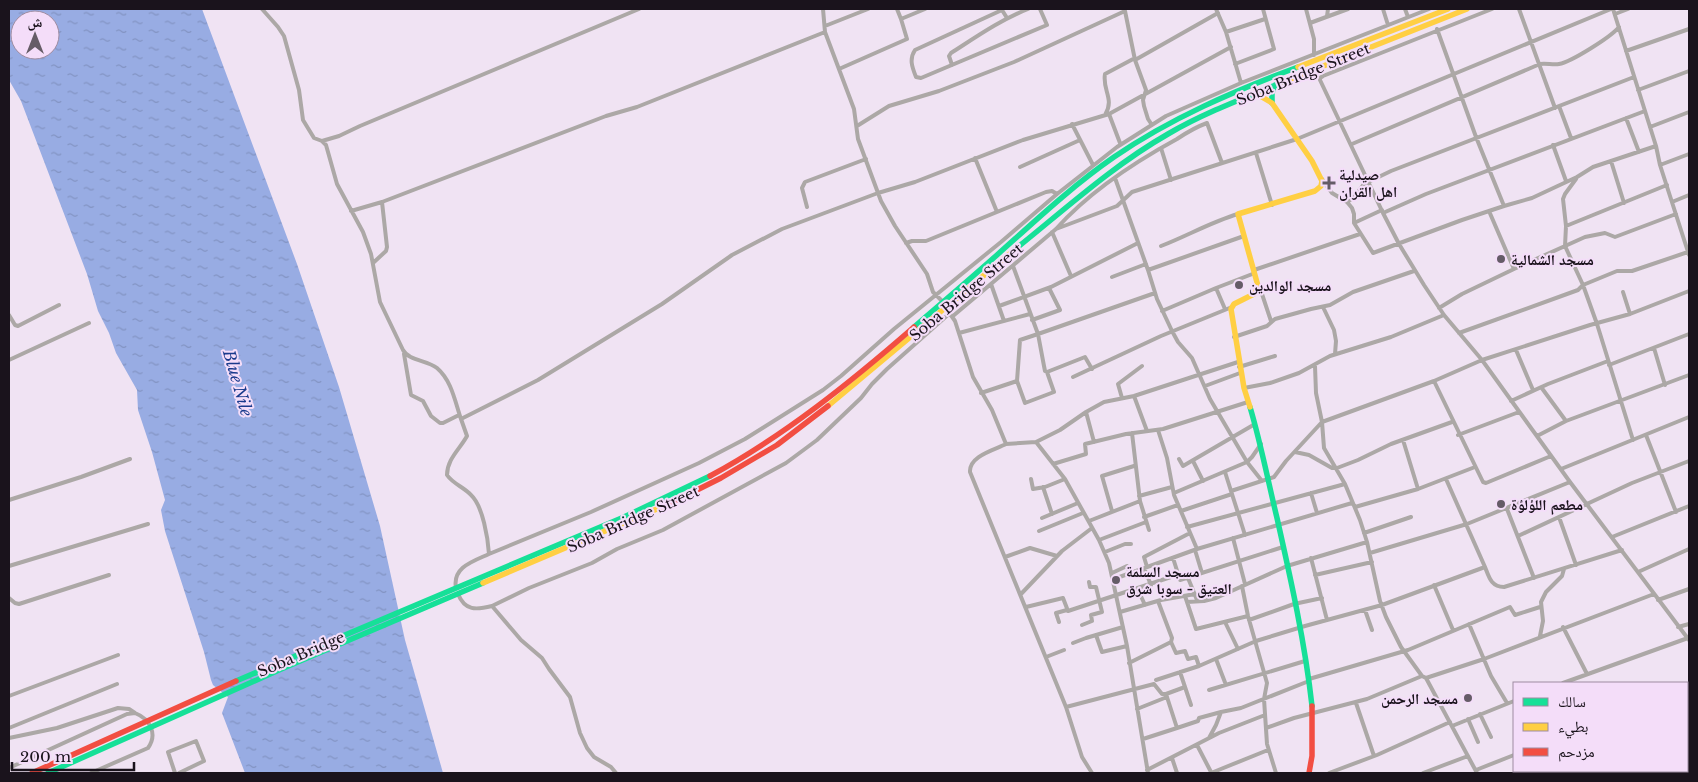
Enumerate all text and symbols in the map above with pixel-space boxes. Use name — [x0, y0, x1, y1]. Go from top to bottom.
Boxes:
north arrow — [10, 10, 60, 60]
text: ش — [28, 13, 43, 31]
street label: Soba Bridge Street — [1233, 38, 1373, 110]
place label: صيدلية اهل القران — [1339, 165, 1397, 201]
marker: صيدلية اهل القران — [1323, 177, 1335, 189]
street label: Soba Bridge Street — [905, 239, 1027, 345]
place label: مسجد الشمالية — [1511, 250, 1594, 269]
marker: مسجد الشمالية — [1495, 253, 1507, 265]
place label: مسجد الوالدين — [1249, 276, 1331, 295]
marker: مسجد الوالدين — [1233, 279, 1245, 291]
water label: Blue Nile — [219, 346, 257, 419]
street label: Soba Bridge Street — [564, 481, 702, 557]
place label: مطعم اللؤلؤة — [1511, 495, 1583, 515]
marker: مطعم اللؤلؤة — [1495, 498, 1507, 510]
place label: مسجد السلمة العتيق - سوبا شرق — [1126, 562, 1232, 598]
marker: مسجد السلمة العتيق - سوبا شرق — [1110, 574, 1122, 586]
street label: Soba Bridge — [254, 627, 348, 681]
legend — [1513, 682, 1688, 772]
place label: مسجد الرحمن — [1381, 689, 1458, 708]
marker: مسجد الرحمن — [1462, 692, 1474, 704]
text: سالك — [1558, 692, 1586, 711]
text: بطيء — [1558, 717, 1588, 739]
scale bar — [12, 740, 135, 772]
text: مزدحم — [1558, 742, 1595, 762]
text: 200 m — [20, 747, 71, 766]

